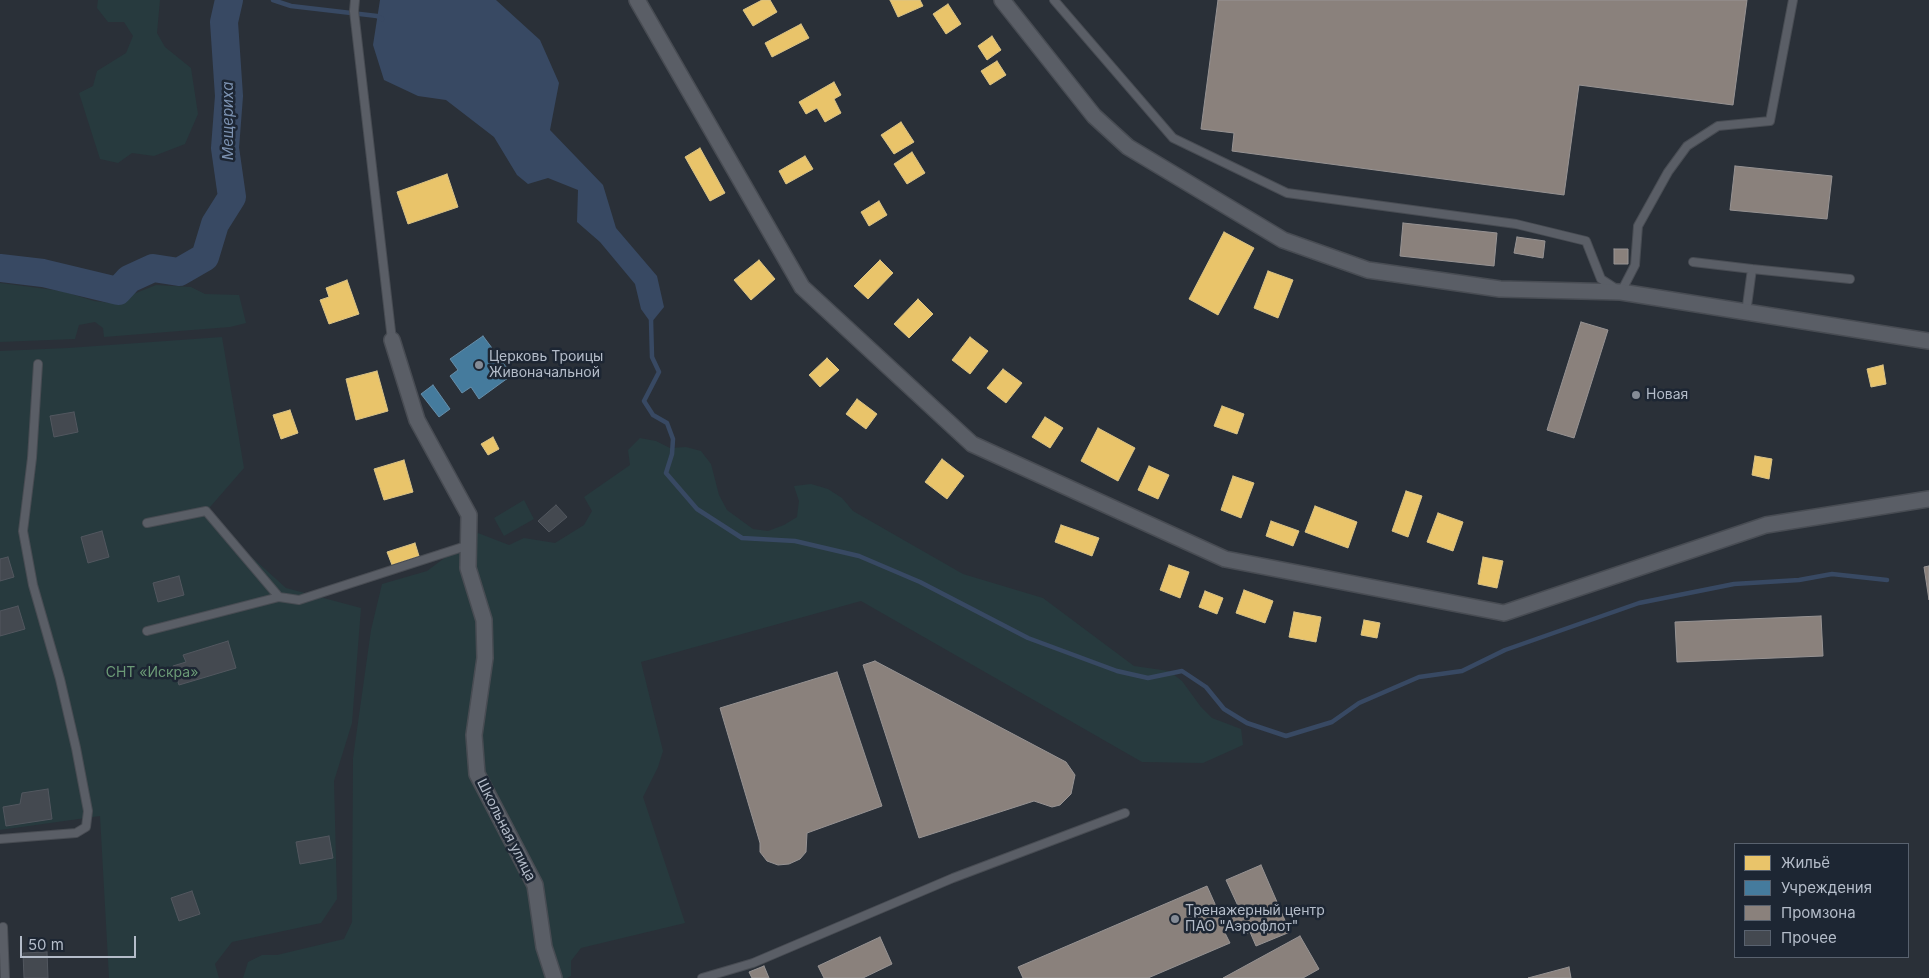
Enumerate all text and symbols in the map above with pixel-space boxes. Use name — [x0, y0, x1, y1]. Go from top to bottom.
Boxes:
water label: Мещериха — [219, 82, 237, 160]
place label: Церковь Троицы Живоначальной — [489, 349, 603, 382]
marker: Церковь Троицы Живоначальной — [473, 359, 485, 371]
place label: Новая — [1646, 387, 1688, 403]
marker: Новая — [1630, 389, 1642, 401]
park label: СНТ «Искра» — [106, 665, 198, 681]
street label: Школьная улица — [473, 776, 539, 884]
legend — [1734, 843, 1909, 958]
text: Жильё — [1781, 853, 1830, 872]
text: Учреждения — [1781, 878, 1872, 897]
place label: Тренажерный центр ПАО "Аэрофлот" — [1185, 903, 1325, 936]
text: Промзона — [1781, 903, 1856, 922]
marker: Тренажерный центр ПАО "Аэрофлот" — [1169, 913, 1181, 925]
scale bar — [22, 926, 139, 958]
text: Прочее — [1781, 928, 1837, 947]
text: 50 m — [28, 935, 64, 954]

